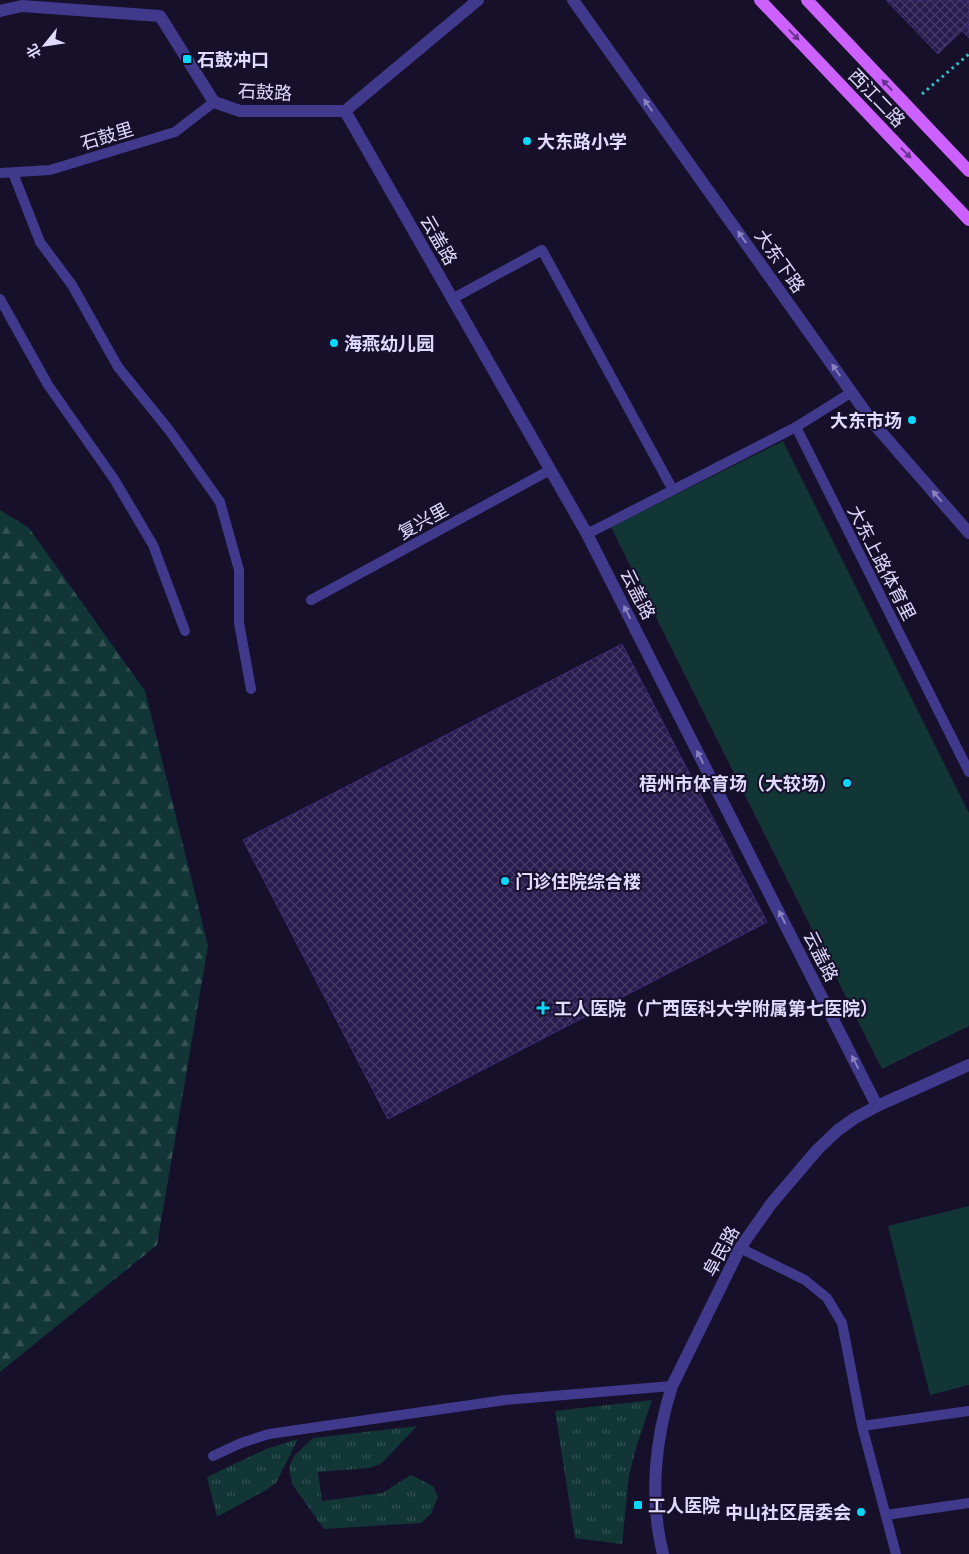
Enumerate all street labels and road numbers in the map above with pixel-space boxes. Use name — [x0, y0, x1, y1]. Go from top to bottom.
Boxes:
street label: 西江二路 — [843, 63, 911, 133]
street label: 石鼓路 — [237, 78, 293, 106]
street label: 石鼓里 — [78, 116, 136, 156]
street label: 云盖路 — [415, 210, 463, 270]
street label: 大东下路 — [749, 224, 811, 298]
street label: 复兴里 — [393, 497, 453, 545]
street label: 大东上路体育里 — [842, 501, 922, 625]
street label: 云盖路 — [615, 564, 661, 624]
street label: 云盖路 — [798, 926, 844, 986]
street label: 阜民路 — [697, 1221, 745, 1281]

